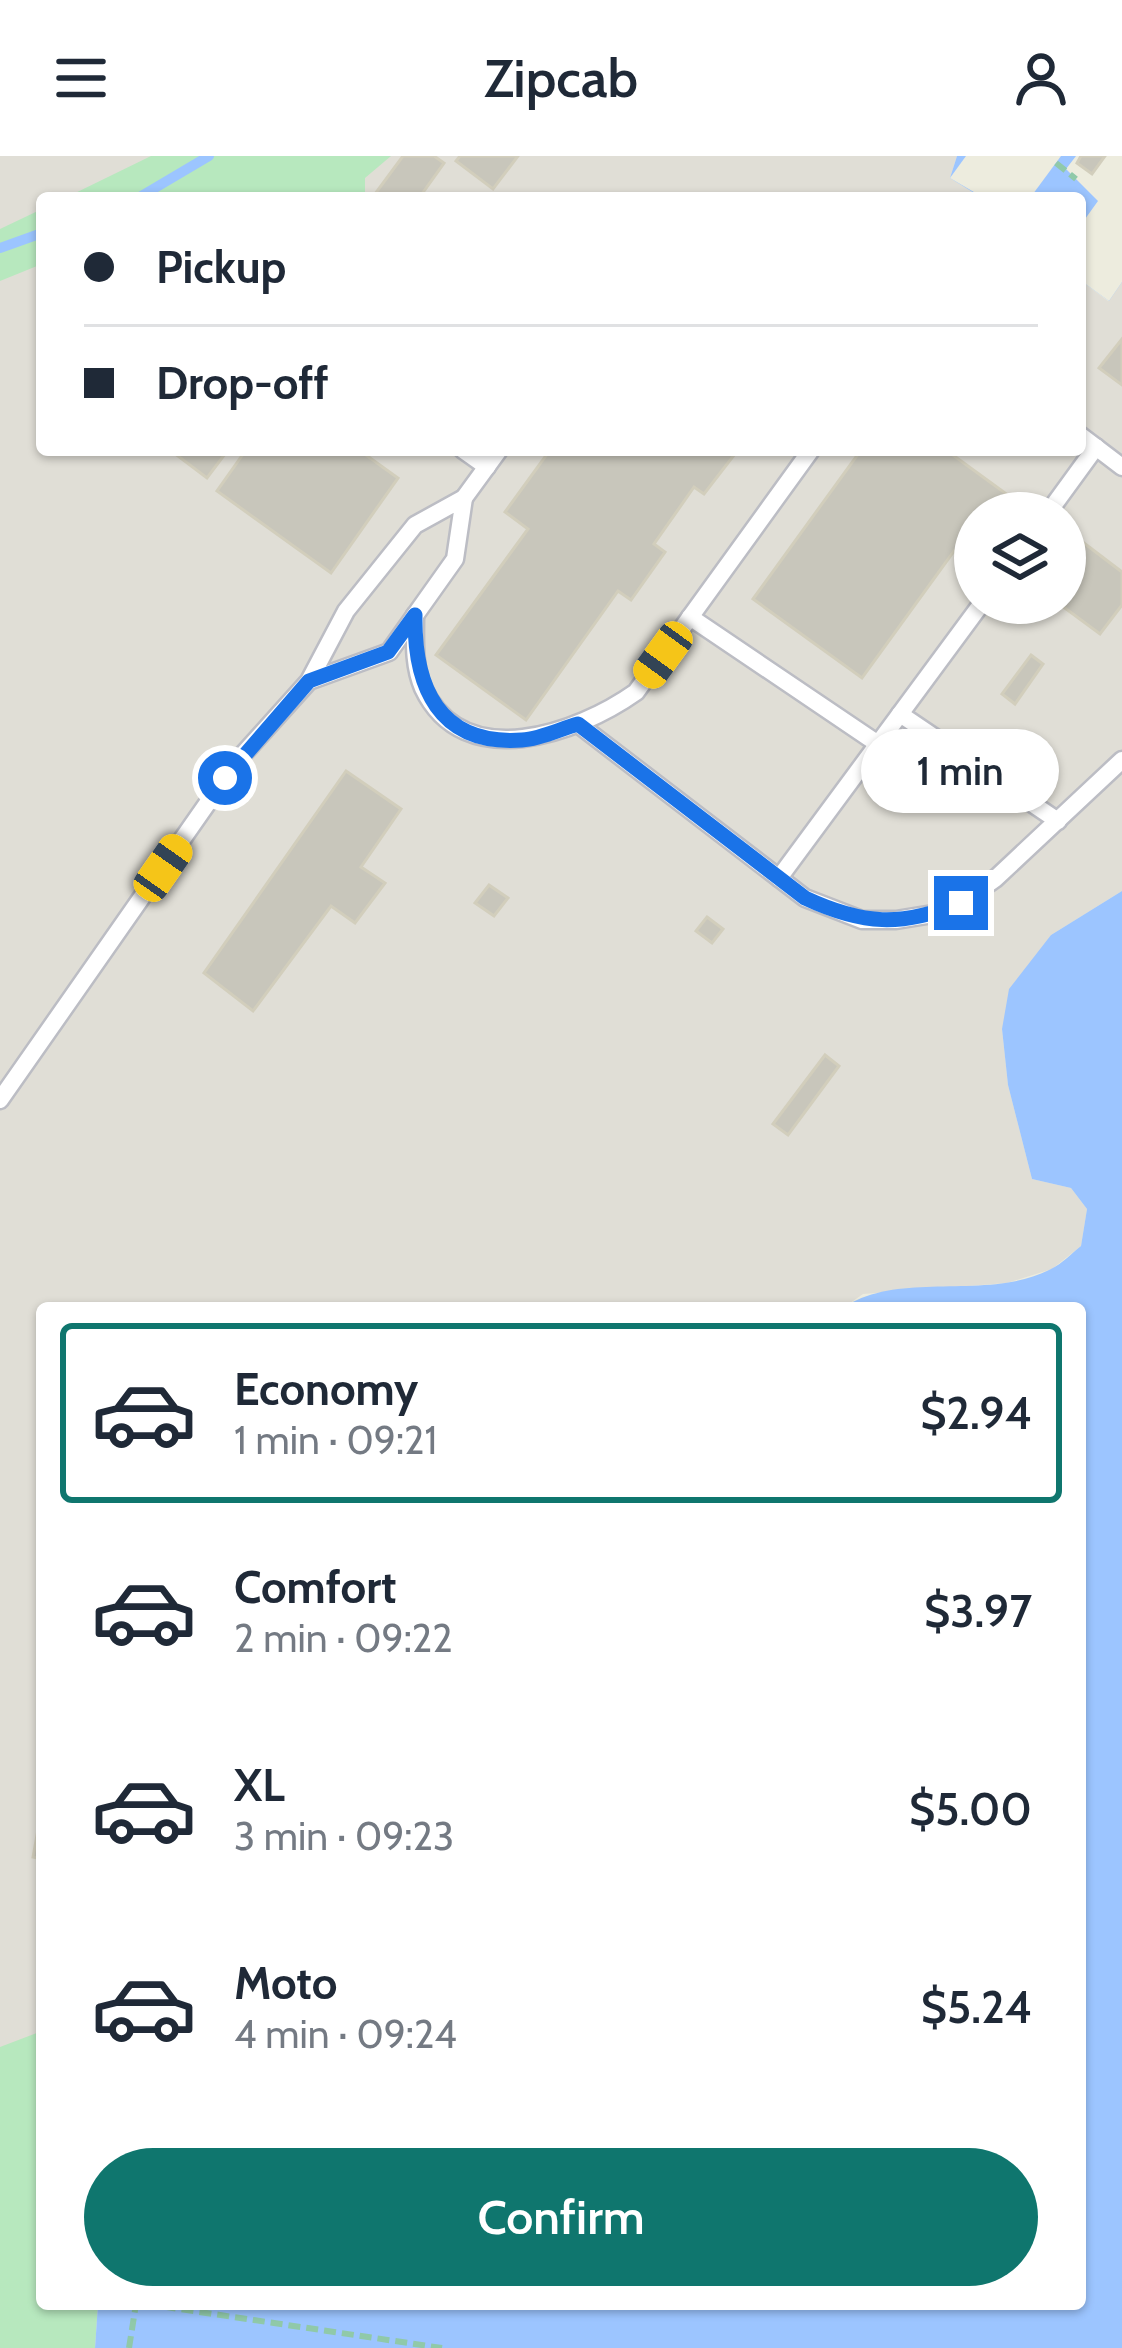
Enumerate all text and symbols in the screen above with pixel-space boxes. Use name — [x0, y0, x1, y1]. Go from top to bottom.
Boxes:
icon: menu — [48, 45, 114, 111]
text: Zipcab — [484, 45, 638, 111]
icon: person — [1008, 45, 1074, 111]
text: Pickup — [156, 240, 286, 294]
text: Drop-off — [156, 356, 329, 410]
map controls — [954, 492, 1086, 624]
button: layers — [954, 492, 1086, 624]
car — [627, 615, 699, 695]
callout: 1 min — [862, 729, 1060, 813]
text: 1 min — [916, 747, 1004, 795]
route start — [198, 751, 252, 805]
car — [128, 828, 198, 908]
route end — [934, 876, 988, 930]
icon: car — [90, 1359, 198, 1467]
text: Economy — [234, 1362, 418, 1416]
text: $2.94 — [920, 1386, 1032, 1440]
text: 1 min · 09:21 — [234, 1416, 437, 1464]
icon: car — [90, 1557, 198, 1665]
text: Comfort — [234, 1560, 397, 1614]
text: $3.97 — [924, 1584, 1032, 1638]
text: 2 min · 09:22 — [234, 1614, 453, 1662]
icon: car — [90, 1755, 198, 1863]
text: XL — [234, 1758, 285, 1812]
text: $5.00 — [909, 1782, 1032, 1836]
text: 3 min · 09:23 — [234, 1812, 454, 1860]
icon: car — [90, 1953, 198, 2061]
text: Moto — [234, 1956, 337, 2010]
text: $5.24 — [921, 1980, 1032, 2034]
text: 4 min · 09:24 — [234, 2010, 457, 2058]
button: Confirm — [84, 2148, 1038, 2286]

